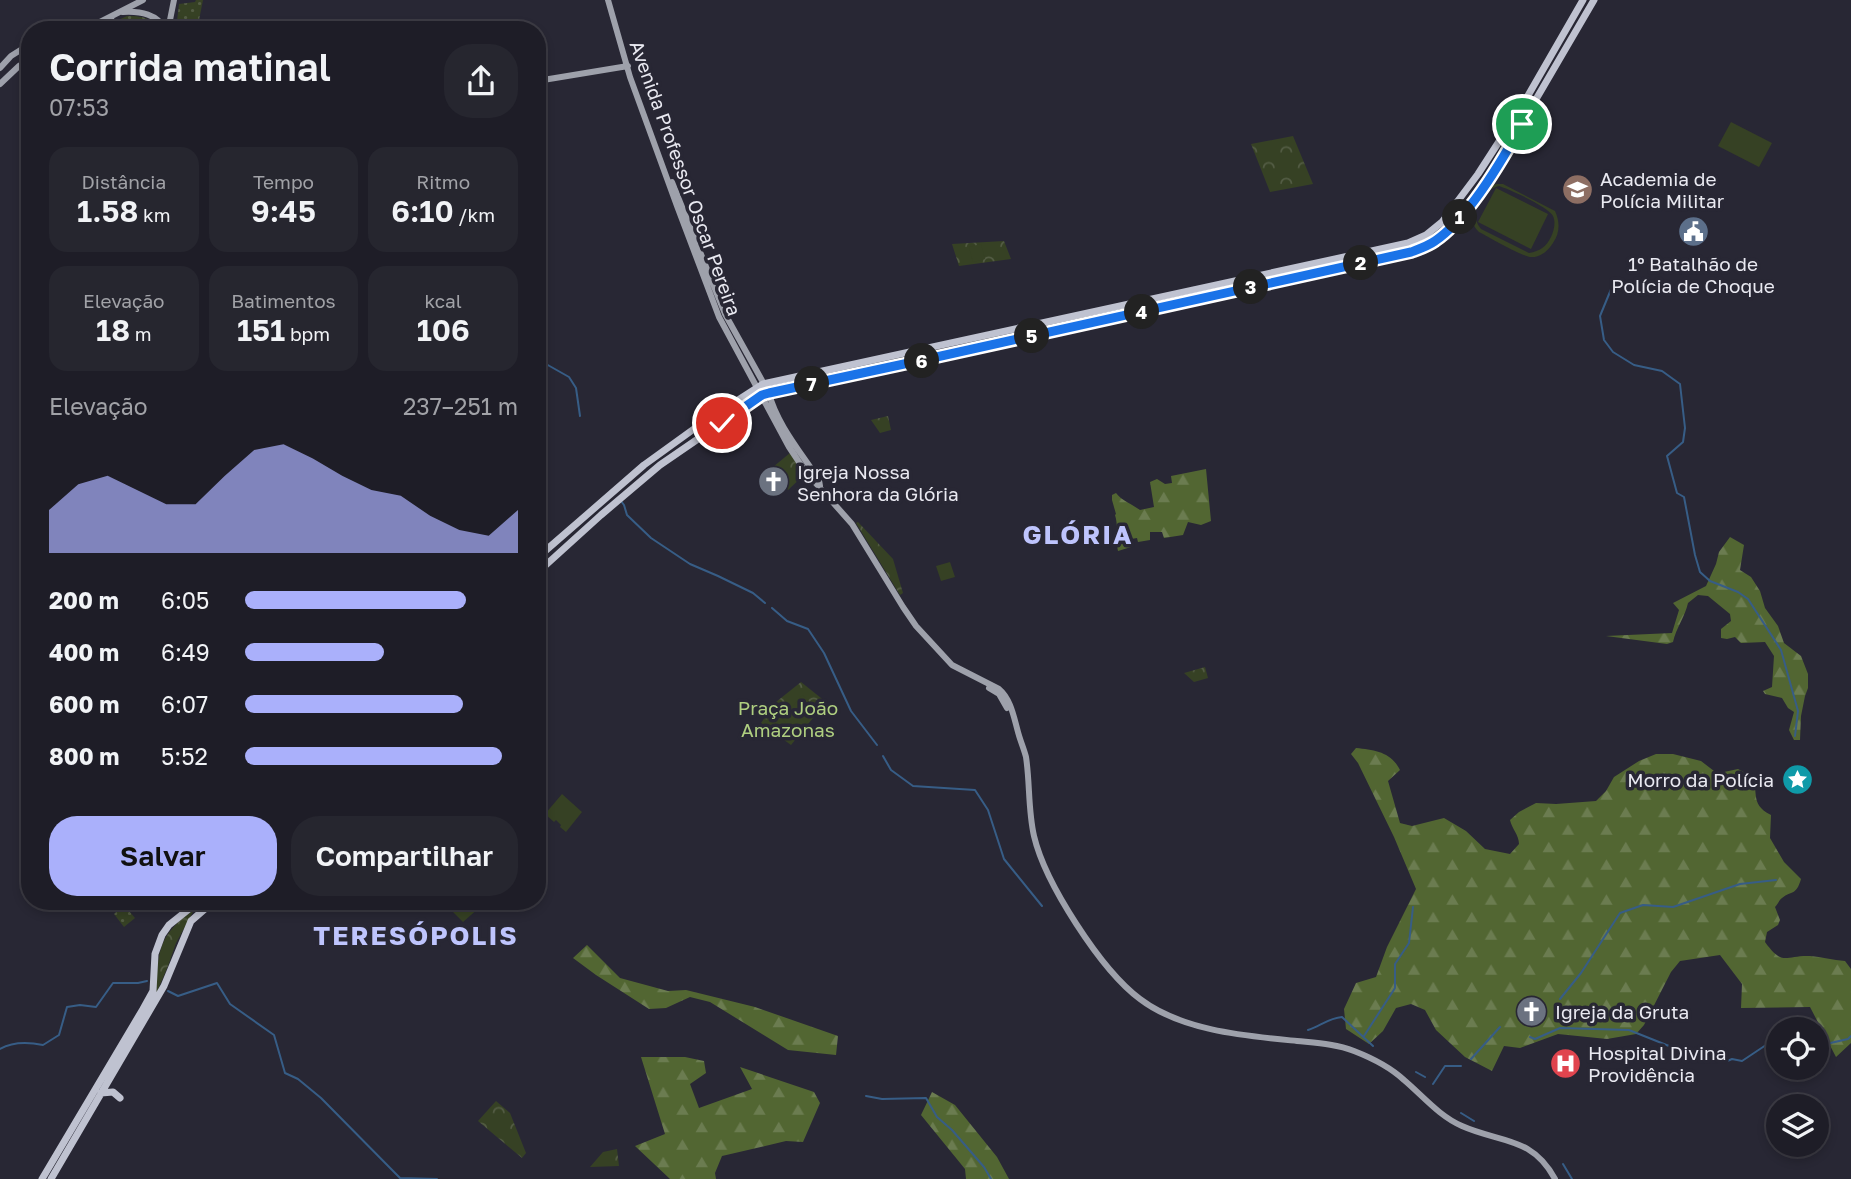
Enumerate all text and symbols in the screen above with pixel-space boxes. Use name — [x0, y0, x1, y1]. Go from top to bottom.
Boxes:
street label: Avenida Professor Oscar Pereira — [625, 37, 747, 319]
text: Corrida matinal — [49, 44, 331, 89]
button: share — [444, 44, 518, 118]
text: 07:53 — [49, 93, 109, 121]
pin — [1492, 94, 1552, 154]
icon: arrive — [1503, 105, 1541, 143]
place label: Academia de Polícia Militar — [1600, 167, 1725, 212]
text: Distância — [81, 170, 166, 193]
text: Tempo — [253, 170, 314, 193]
text: Ritmo — [416, 170, 470, 193]
school or university icon: Academia de Polícia Militar — [1560, 172, 1594, 206]
text: 1.58 — [77, 193, 138, 229]
text: 9:45 — [251, 193, 316, 229]
text: 6:10 — [391, 193, 454, 229]
pin: 1 — [1442, 200, 1478, 234]
text: km — [138, 203, 171, 226]
text: /km — [454, 203, 495, 226]
text: 1 — [1455, 205, 1464, 228]
public building icon: 1º Batalhão de Polícia de Choque — [1676, 215, 1710, 249]
pin: 2 — [1344, 246, 1378, 280]
text: 2 — [1355, 251, 1366, 274]
place label: 1º Batalhão de Polícia de Choque — [1611, 252, 1775, 297]
pin: 3 — [1234, 270, 1268, 304]
text: 3 — [1245, 275, 1256, 298]
text: Elevação — [83, 289, 165, 312]
text: Batimentos — [231, 289, 336, 312]
text: kcal — [424, 289, 462, 312]
pin: 4 — [1124, 294, 1160, 330]
text: 4 — [1136, 300, 1147, 323]
text: 18 — [96, 312, 130, 348]
text: 151 — [237, 312, 285, 348]
text: 106 — [417, 312, 470, 348]
pin: 5 — [1014, 318, 1050, 354]
text: m — [130, 322, 152, 345]
text: bpm — [285, 322, 330, 345]
text: 5 — [1026, 324, 1037, 347]
pin: 6 — [904, 344, 940, 378]
text: 6 — [915, 349, 928, 372]
pin: 7 — [794, 366, 830, 402]
text: 7 — [806, 372, 817, 395]
text: Elevação — [49, 392, 148, 420]
text: 237–251 m — [403, 392, 518, 420]
pin — [692, 393, 752, 453]
icon: check — [703, 404, 741, 442]
place label: Igreja Nossa Senhora da Glória — [797, 460, 959, 505]
church icon: Igreja Nossa Senhora da Glória — [757, 465, 791, 499]
district label: GLÓRIA — [1022, 519, 1134, 550]
text: 200 m — [49, 586, 119, 614]
text: 6:05 — [161, 586, 209, 614]
text: 400 m — [49, 638, 119, 666]
text: 6:49 — [161, 638, 210, 666]
text: 600 m — [49, 690, 119, 718]
text: 6:07 — [161, 690, 208, 718]
park label: Praça João Amazonas — [738, 696, 838, 741]
text: 800 m — [49, 742, 120, 770]
text: 5:52 — [161, 742, 208, 770]
place icon: Morro da Polícia — [1780, 762, 1814, 796]
place label: Morro da Polícia — [1627, 768, 1774, 791]
button: Salvar — [49, 816, 277, 896]
button: Compartilhar — [291, 816, 518, 896]
district label: TERESÓPOLIS — [313, 920, 519, 951]
church icon: Igreja da Gruta — [1515, 994, 1549, 1028]
place label: Igreja da Gruta — [1555, 1000, 1689, 1023]
map controls — [1766, 1017, 1829, 1157]
button: locate — [1766, 1017, 1829, 1080]
place label: Hospital Divina Providência — [1588, 1041, 1726, 1086]
hospital icon: Hospital Divina Providência — [1548, 1046, 1582, 1080]
button: layers — [1766, 1094, 1829, 1157]

